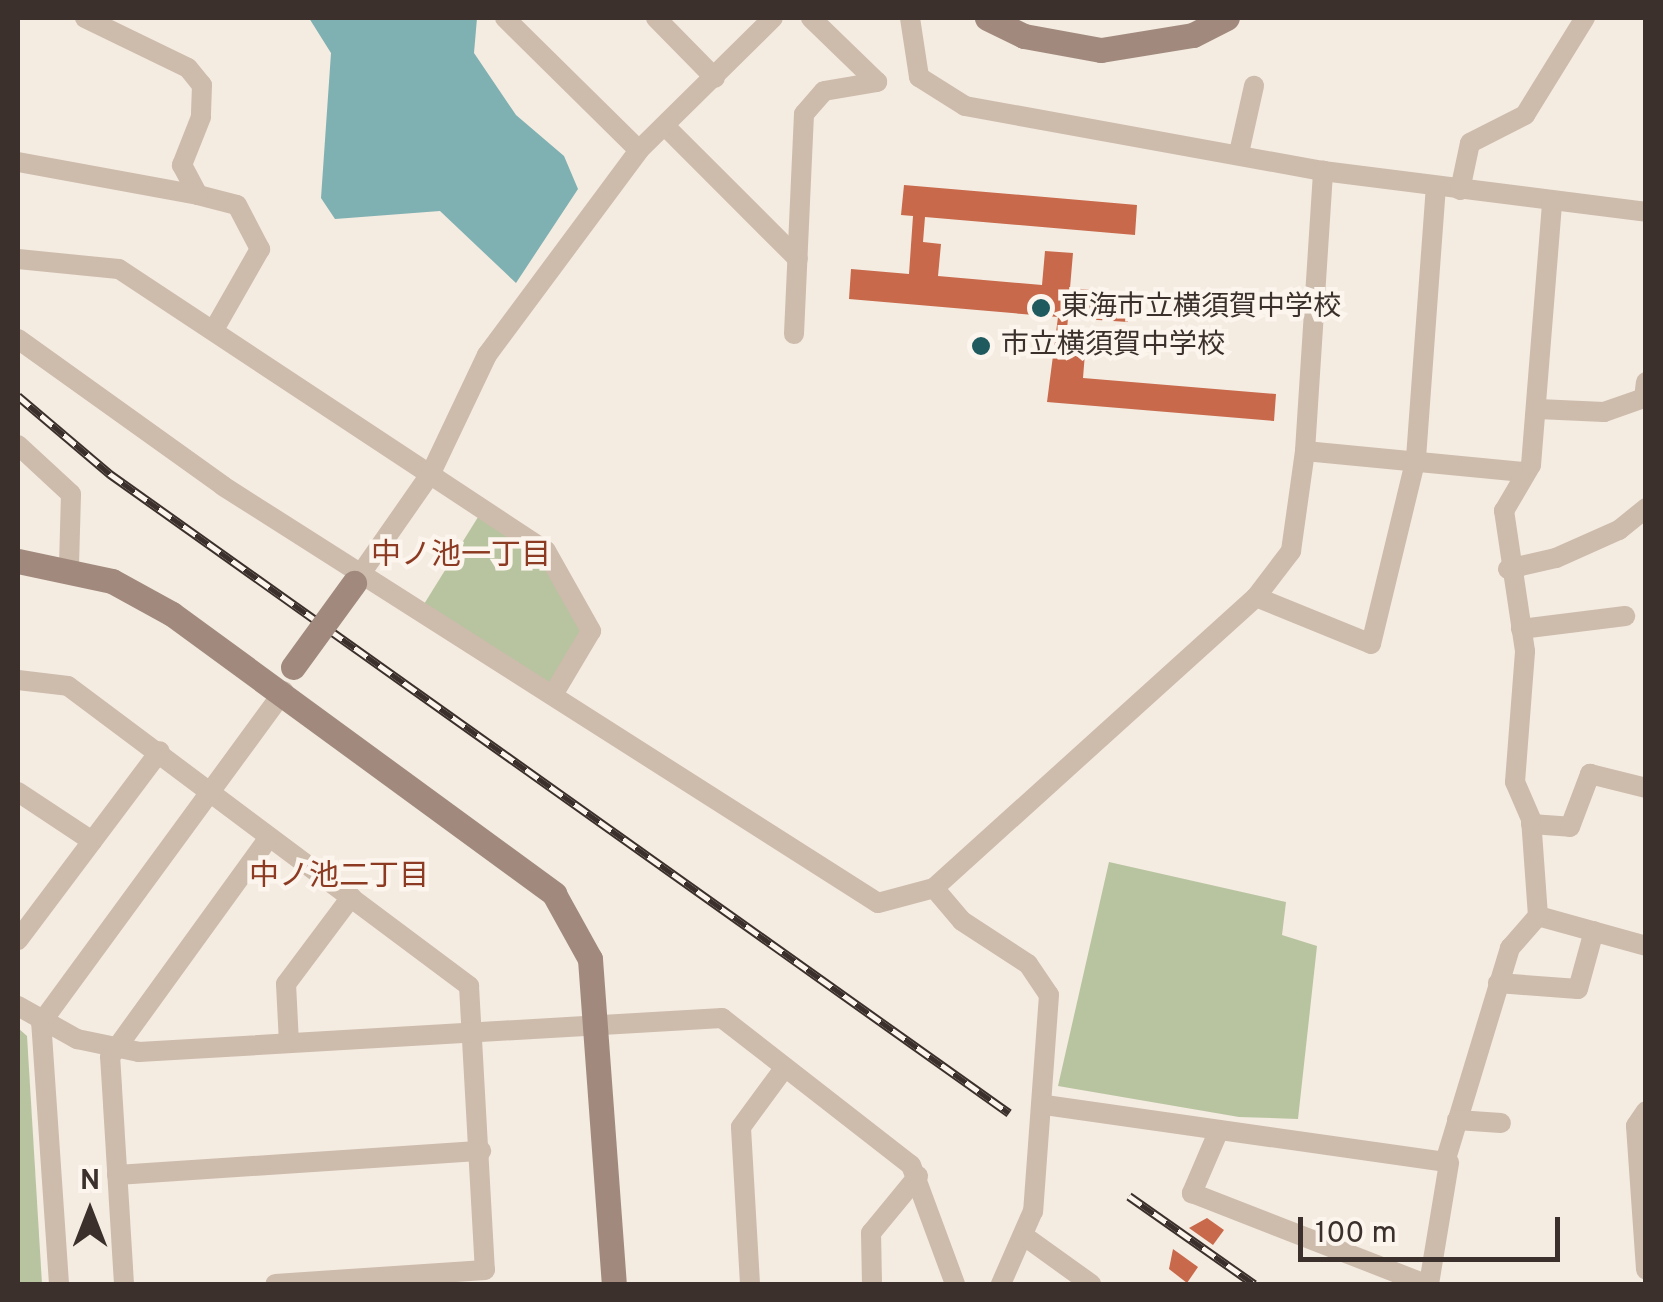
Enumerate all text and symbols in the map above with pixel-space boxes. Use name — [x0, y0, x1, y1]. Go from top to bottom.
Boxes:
place label: 東海市立横須賀中学校 — [1061, 291, 1341, 325]
marker: 東海市立横須賀中学校 — [1030, 297, 1052, 319]
place label: 市立横須賀中学校 — [1001, 329, 1225, 363]
marker: 市立横須賀中学校 — [970, 335, 992, 357]
district label: 中ノ池一丁目 — [371, 539, 551, 575]
district label: 中ノ池二丁目 — [249, 860, 429, 896]
north arrow — [40, 1162, 140, 1262]
text: N — [80, 1164, 100, 1200]
scale bar — [1303, 1197, 1566, 1259]
text: 100 m — [1315, 1216, 1397, 1253]

